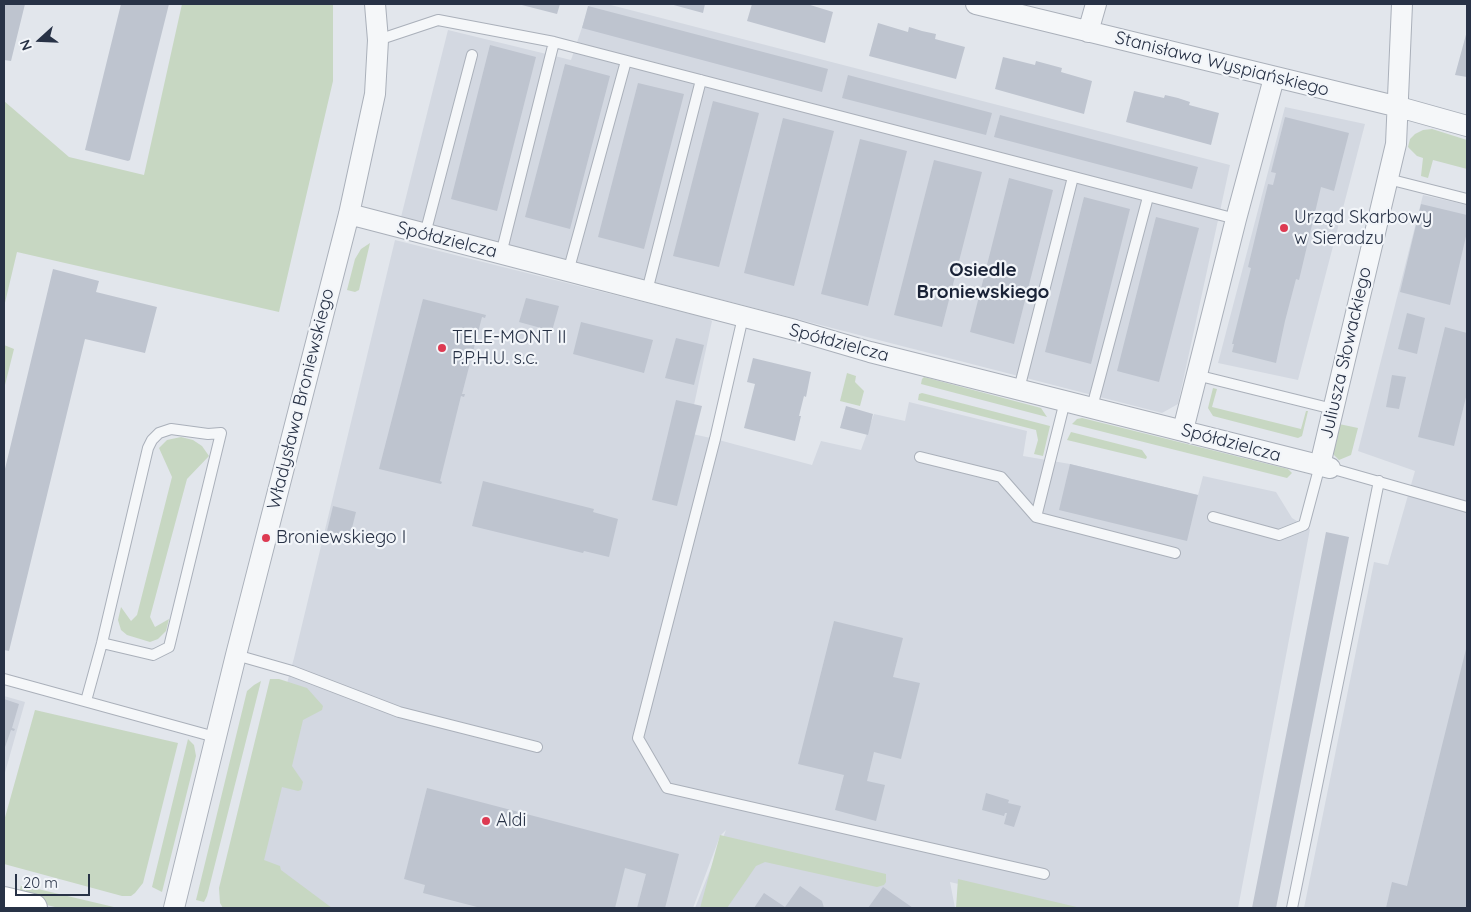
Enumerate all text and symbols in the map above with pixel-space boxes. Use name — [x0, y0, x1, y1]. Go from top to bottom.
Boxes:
north arrow — [15, 15, 65, 65]
street label: Stanisława Wyspiańskiego — [1113, 27, 1331, 101]
text: N — [16, 37, 36, 53]
place label: Urząd Skarbowy w Sieradzu — [1294, 207, 1432, 250]
street label: Spółdzielcza — [395, 217, 499, 263]
marker: Urząd Skarbowy w Sieradzu — [1278, 222, 1290, 234]
district label: Osiedle Broniewskiego — [917, 259, 1049, 303]
street label: Juliusza Słowackiego — [1316, 265, 1376, 441]
street label: Władysława Broniewskiego — [263, 286, 339, 512]
street label: Spółdzielcza — [787, 319, 891, 367]
place label: TELE-MONT II P.P.H.U. s.c. — [452, 327, 566, 369]
marker: TELE-MONT II P.P.H.U. s.c. — [436, 342, 448, 354]
street label: Spółdzielcza — [1179, 419, 1283, 467]
place label: Broniewskiego I — [276, 527, 406, 549]
marker: Broniewskiego I — [260, 532, 272, 544]
place label: Aldi — [496, 810, 526, 832]
marker: Aldi — [480, 815, 492, 827]
scale bar — [18, 864, 92, 896]
text: 20 m — [23, 873, 58, 892]

